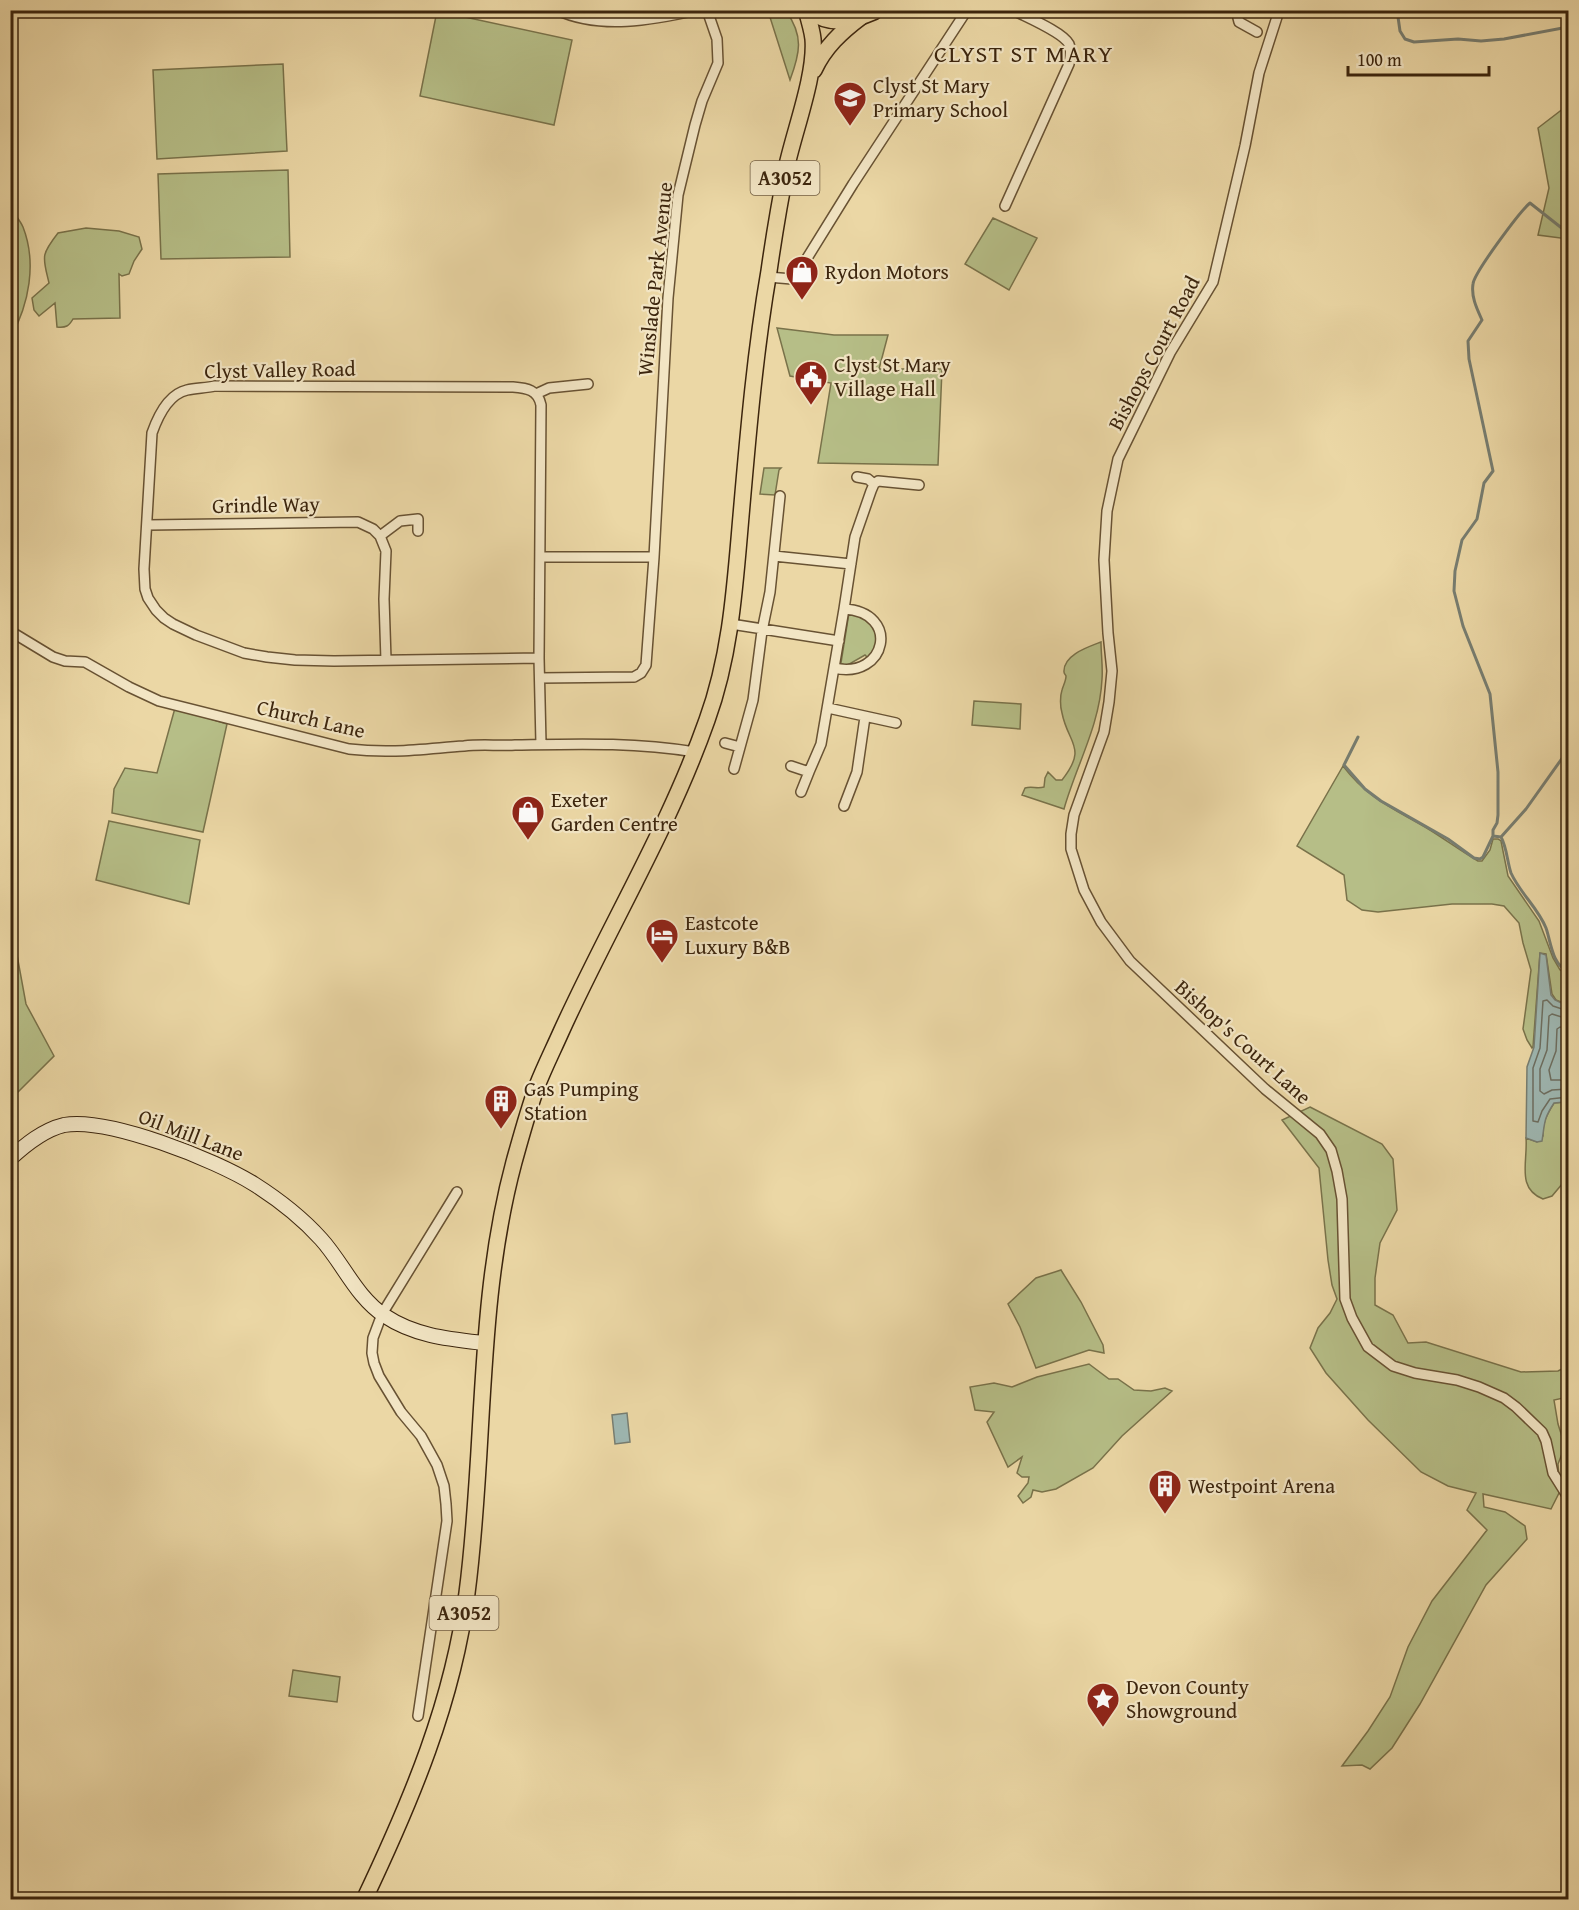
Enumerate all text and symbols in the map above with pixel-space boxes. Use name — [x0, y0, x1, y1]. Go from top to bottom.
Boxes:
district label: CLYST ST MARY — [934, 36, 1114, 71]
scale bar — [1348, 39, 1489, 77]
text: 100 m — [1357, 46, 1402, 73]
place label: Clyst St Mary Primary School — [873, 70, 1008, 125]
school or university icon: Clyst St Mary Primary School — [832, 80, 868, 127]
road number: A3052 — [750, 161, 820, 195]
street label: Winslade Park Avenue — [629, 180, 680, 378]
shop icon: Rydon Motors — [784, 254, 820, 301]
place label: Rydon Motors — [825, 256, 949, 287]
street label: Bishops Court Road — [1100, 269, 1208, 436]
place label: Clyst St Mary Village Hall — [834, 349, 951, 404]
street label: Clyst Valley Road — [204, 353, 357, 386]
public building icon: Clyst St Mary Village Hall — [793, 359, 829, 406]
street label: Grindle Way — [212, 488, 321, 521]
street label: Church Lane — [254, 691, 368, 746]
place label: Exeter Garden Centre — [551, 784, 678, 839]
shop icon: Exeter Garden Centre — [510, 794, 546, 841]
place label: Eastcote Luxury B&B — [685, 907, 790, 962]
hotel icon: Eastcote Luxury B&B — [644, 917, 680, 964]
street label: Bishop's Court Lane — [1168, 972, 1319, 1112]
place label: Gas Pumping Station — [524, 1073, 639, 1128]
building icon: Gas Pumping Station — [483, 1083, 519, 1130]
street label: Oil Mill Lane — [134, 1100, 248, 1169]
building icon: Westpoint Arena — [1147, 1468, 1183, 1515]
place label: Westpoint Arena — [1188, 1470, 1335, 1501]
road number: A3052 — [430, 1596, 498, 1630]
place label: Devon County Showground — [1126, 1671, 1249, 1726]
place icon: Devon County Showground — [1085, 1681, 1121, 1728]

